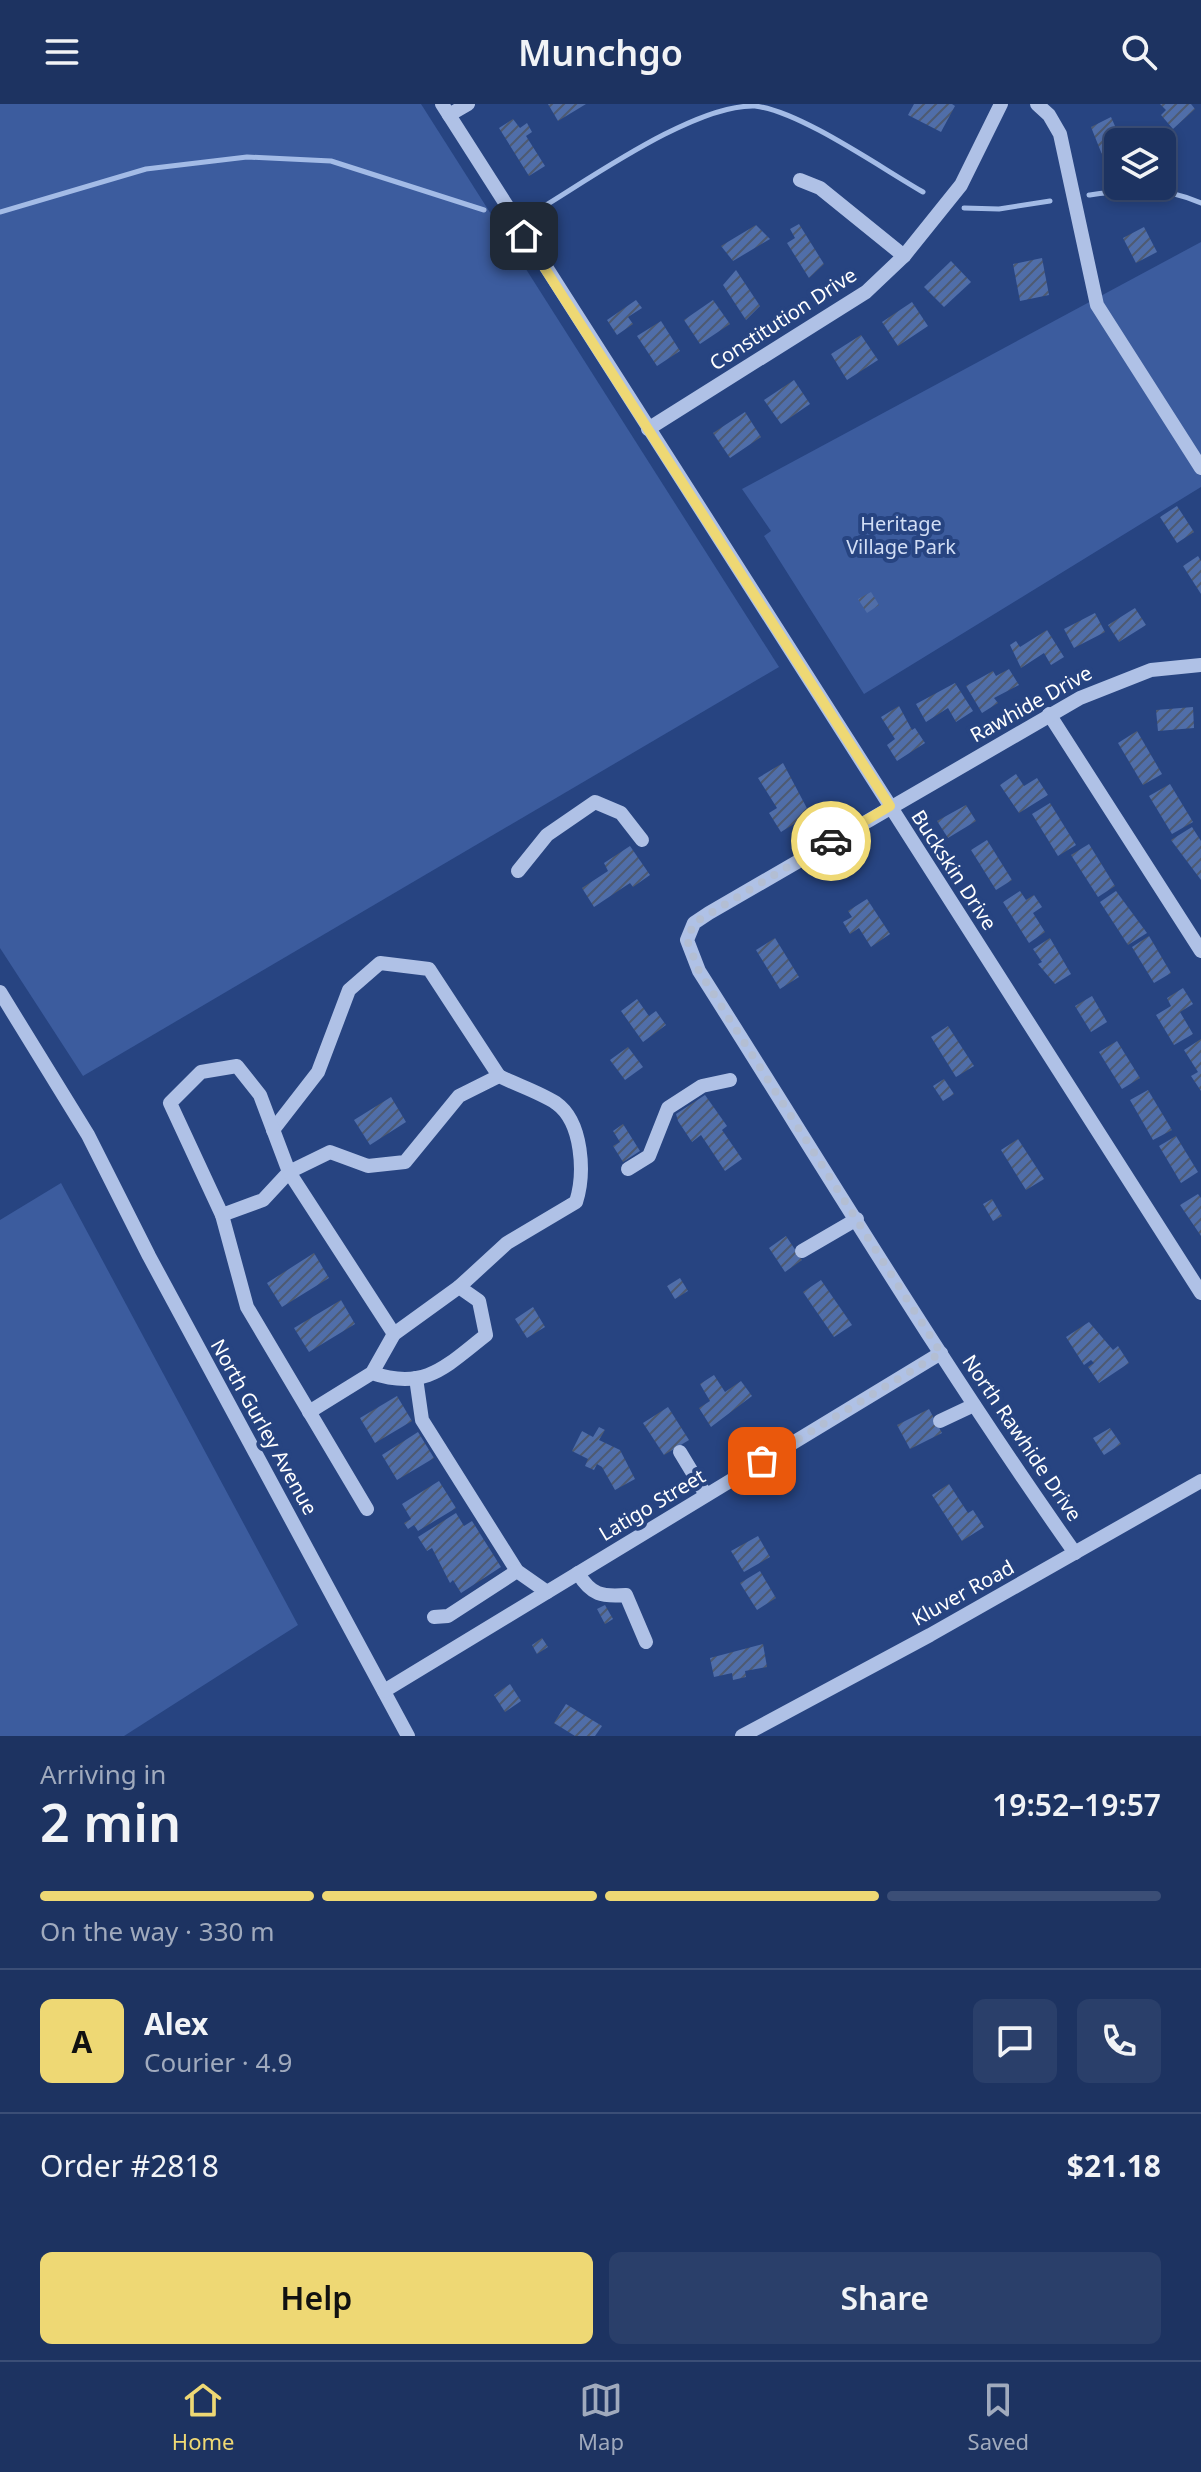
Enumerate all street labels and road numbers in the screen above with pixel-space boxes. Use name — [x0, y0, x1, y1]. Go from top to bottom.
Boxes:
street label: Constitution Drive — [704, 261, 861, 376]
street label: Rawhide Drive — [965, 659, 1096, 748]
street label: Buckskin Drive — [905, 804, 1003, 935]
street label: North Gurley Avenue — [205, 1334, 324, 1520]
street label: North Rawhide Drive — [957, 1349, 1088, 1526]
street label: Latigo Street — [594, 1462, 710, 1547]
street label: Kluver Road — [907, 1553, 1019, 1632]

